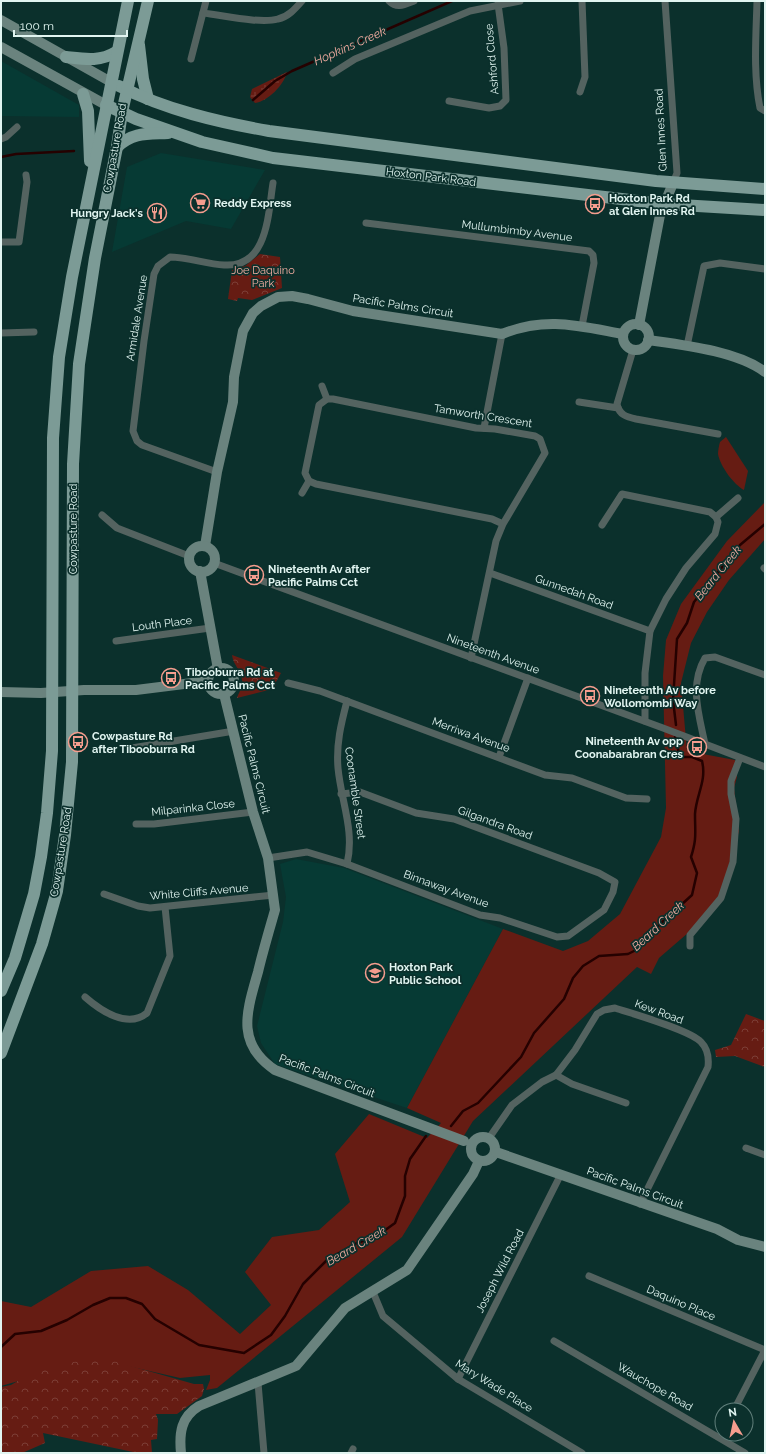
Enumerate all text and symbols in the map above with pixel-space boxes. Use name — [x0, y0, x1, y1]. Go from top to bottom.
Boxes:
scale bar — [14, 12, 127, 38]
text: 100 m — [20, 19, 54, 33]
street label: Ashford Close — [482, 22, 502, 95]
water label: Hopkins Creek — [312, 24, 389, 68]
street label: Glen Innes Road — [652, 88, 670, 172]
street label: Cowpasture Road — [101, 102, 129, 194]
street label: Hoxton Park Road — [385, 165, 477, 189]
supermarket icon: Reddy Express — [189, 192, 211, 214]
place label: Hoxton Park Rd at Glen Innes Rd — [609, 192, 695, 218]
bus stop icon: Hoxton Park Rd at Glen Innes Rd — [584, 193, 606, 215]
place label: Reddy Express — [214, 197, 292, 210]
restaurant icon: Hungry Jack's — [146, 202, 168, 224]
place label: Hungry Jack's — [70, 207, 144, 220]
street label: Mullumbimby Avenue — [461, 218, 574, 244]
park label: Joe Daquino Park — [231, 264, 295, 290]
street label: Armidale Avenue — [124, 273, 150, 362]
street label: Pacific Palms Circuit — [352, 292, 455, 320]
street label: Tamworth Crescent — [433, 402, 533, 430]
street label: Cowpasture Road — [67, 484, 80, 574]
water label: Beard Creek — [692, 542, 745, 603]
place label: Nineteenth Av after Pacific Palms Cct — [268, 563, 371, 589]
bus stop icon: Nineteenth Av after Pacific Palms Cct — [243, 564, 265, 586]
street label: Gunnedah Road — [533, 572, 615, 612]
street label: Louth Place — [131, 614, 193, 634]
street label: Nineteenth Avenue — [445, 631, 542, 677]
place label: Tibooburra Rd at Pacific Palms Cct — [185, 666, 276, 692]
bus stop icon: Tibooburra Rd at Pacific Palms Cct — [160, 667, 182, 689]
place label: Nineteenth Av before Wollomombi Way — [604, 684, 716, 710]
bus stop icon: Nineteenth Av before Wollomombi Way — [579, 685, 601, 707]
street label: Pacific Palms Circuit — [235, 713, 273, 815]
street label: Merriwa Avenue — [430, 715, 512, 755]
place label: Cowpasture Rd after Tibooburra Rd — [92, 730, 195, 756]
bus stop icon: Cowpasture Rd after Tibooburra Rd — [67, 731, 89, 753]
place label: Nineteenth Av opp Coonabarabran Cres — [575, 735, 684, 761]
bus stop icon: Nineteenth Av opp Coonabarabran Cres — [686, 736, 708, 758]
street label: Coonamble Street — [342, 746, 368, 840]
street label: Milparinka Close — [151, 797, 236, 819]
street label: Gilgandra Road — [456, 803, 534, 843]
street label: Cowpasture Road — [48, 806, 75, 898]
street label: Binnaway Avenue — [402, 868, 491, 911]
street label: White Cliffs Avenue — [149, 881, 249, 903]
water label: Beard Creek — [629, 898, 688, 954]
place label: Hoxton Park Public School — [389, 961, 462, 987]
school or university icon: Hoxton Park Public School — [364, 962, 386, 984]
street label: Kew Road — [633, 997, 685, 1027]
street label: Pacific Palms Circuit — [277, 1052, 377, 1100]
street label: Pacific Palms Circuit — [585, 1164, 685, 1212]
water label: Beard Creek — [324, 1223, 389, 1269]
street label: Joseph Wild Road — [473, 1227, 527, 1315]
street label: Daquino Place — [645, 1283, 718, 1324]
street label: Mary Wade Place — [453, 1357, 536, 1415]
street label: Wauchope Road — [615, 1360, 695, 1414]
north arrow — [714, 1402, 754, 1442]
text: N — [727, 1406, 738, 1420]

